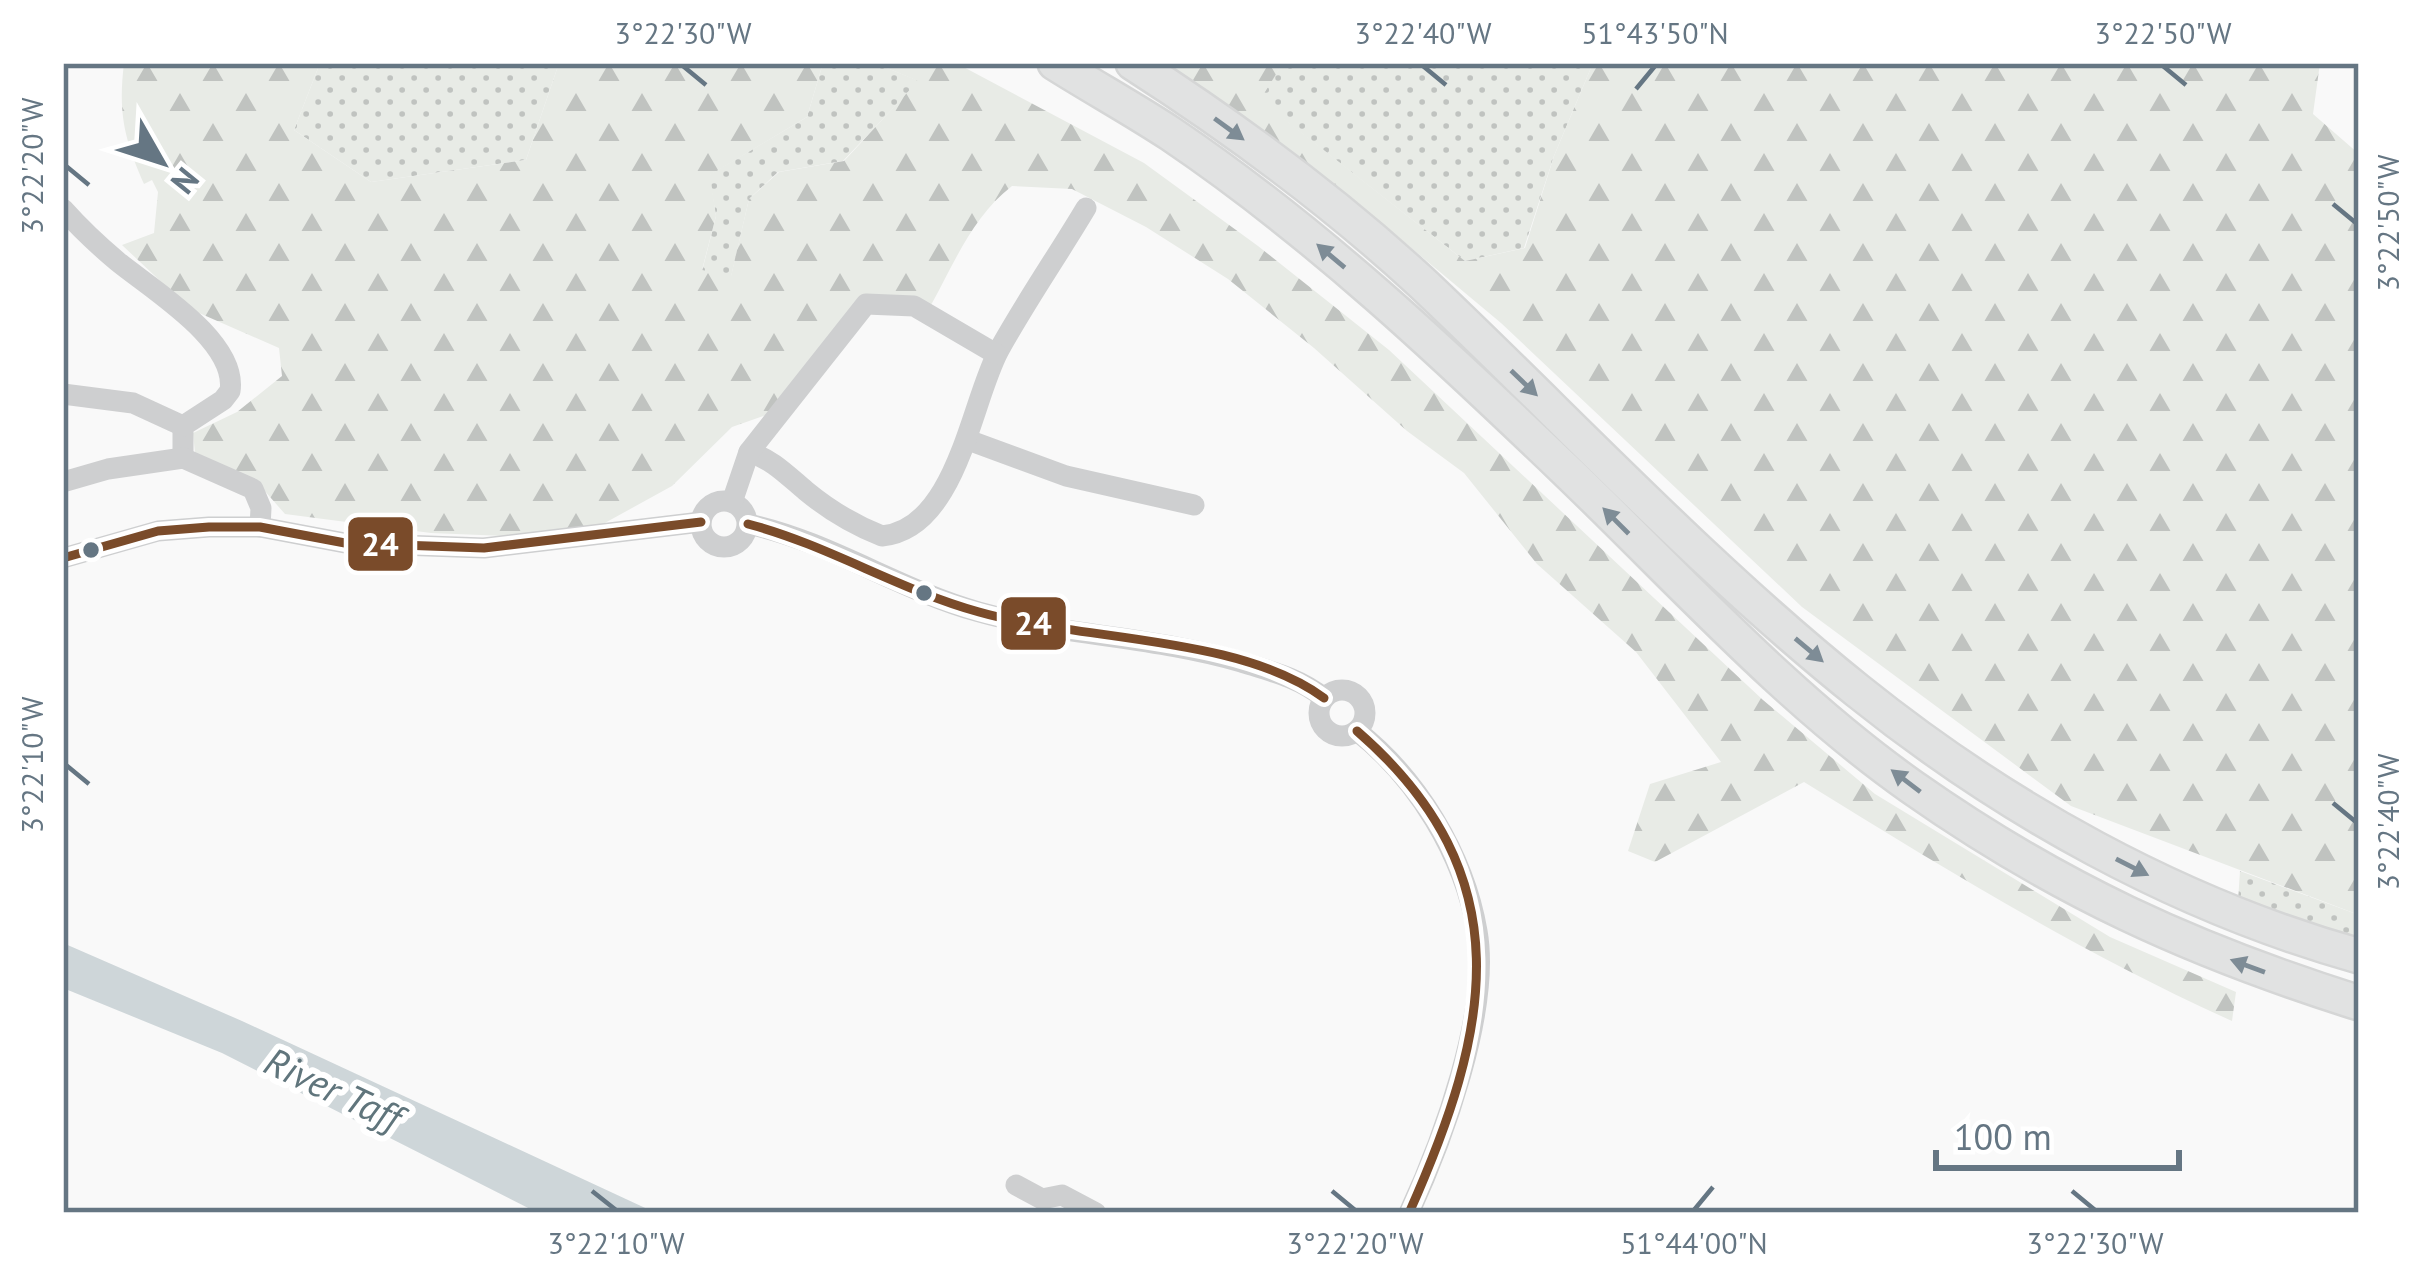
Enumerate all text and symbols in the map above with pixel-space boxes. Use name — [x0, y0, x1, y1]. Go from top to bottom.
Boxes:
text: 3°22'30"W — [614, 13, 752, 52]
text: 3°22'40"W — [1354, 13, 1492, 52]
text: 51°43'50"N — [1581, 13, 1729, 52]
text: 3°22'50"W — [2094, 13, 2232, 52]
text: 3°22'20"W — [12, 97, 51, 235]
north arrow — [102, 102, 222, 222]
one-way arrow — [1213, 116, 1245, 140]
text: 3°22'50"W — [2368, 154, 2407, 292]
text: N — [162, 159, 209, 203]
one-way arrow — [1316, 243, 1346, 270]
one-way arrow — [1509, 369, 1538, 397]
one-way arrow — [1603, 507, 1631, 536]
line badge: 24 — [346, 515, 415, 573]
text: 24 — [361, 522, 399, 565]
unlabelled marker — [80, 539, 102, 561]
unlabelled marker — [913, 582, 935, 604]
line badge: 24 — [999, 595, 1068, 652]
text: 24 — [1014, 601, 1052, 644]
one-way arrow — [1793, 637, 1824, 662]
text: 3°22'10"W — [12, 696, 51, 834]
text: 3°22'40"W — [2368, 753, 2407, 891]
one-way arrow — [1891, 770, 1922, 794]
one-way arrow — [2114, 856, 2149, 876]
one-way arrow — [2230, 956, 2266, 975]
water label: River Taff — [257, 1035, 415, 1145]
scale bar — [1936, 1096, 2179, 1170]
text: 100 m — [1954, 1113, 2052, 1160]
text: 3°22'10"W — [547, 1223, 685, 1262]
text: 3°22'20"W — [1286, 1223, 1424, 1262]
text: 51°44'00"N — [1620, 1223, 1768, 1262]
text: 3°22'30"W — [2026, 1223, 2164, 1262]

